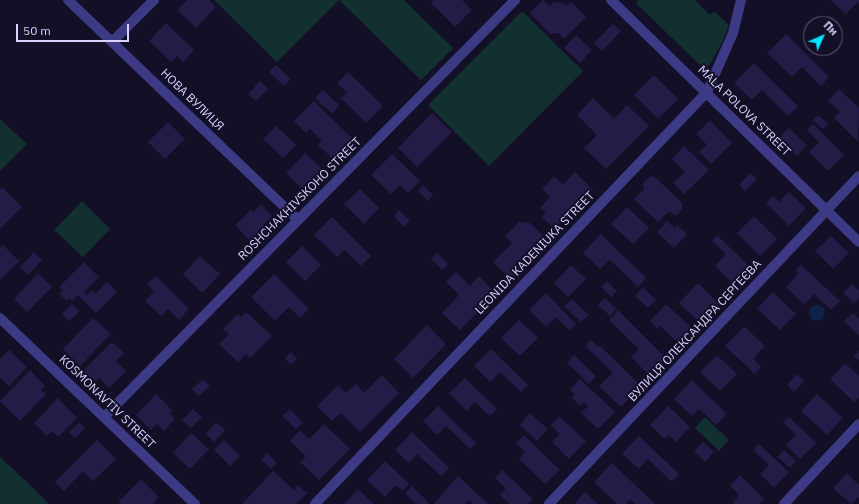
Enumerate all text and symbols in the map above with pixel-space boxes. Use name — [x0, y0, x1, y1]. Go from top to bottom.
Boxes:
scale bar — [18, 16, 131, 42]
north arrow — [803, 16, 843, 56]
text: Пн — [821, 18, 841, 38]
text: 50 m — [23, 23, 51, 38]
street label: MALA POLOVA STREET — [695, 63, 793, 159]
street label: НОВА ВУЛИЦЯ — [157, 66, 227, 134]
street label: ROSHCHAKHIVSKOHO STREET — [236, 135, 364, 263]
street label: LEONIDA KADENIUKA STREET — [472, 189, 598, 317]
street label: ВУЛИЦЯ ОЛЕКСАНДРА СЕРГЕЄВА — [625, 257, 765, 405]
street label: KOSMONAVTIV STREET — [56, 352, 158, 452]

